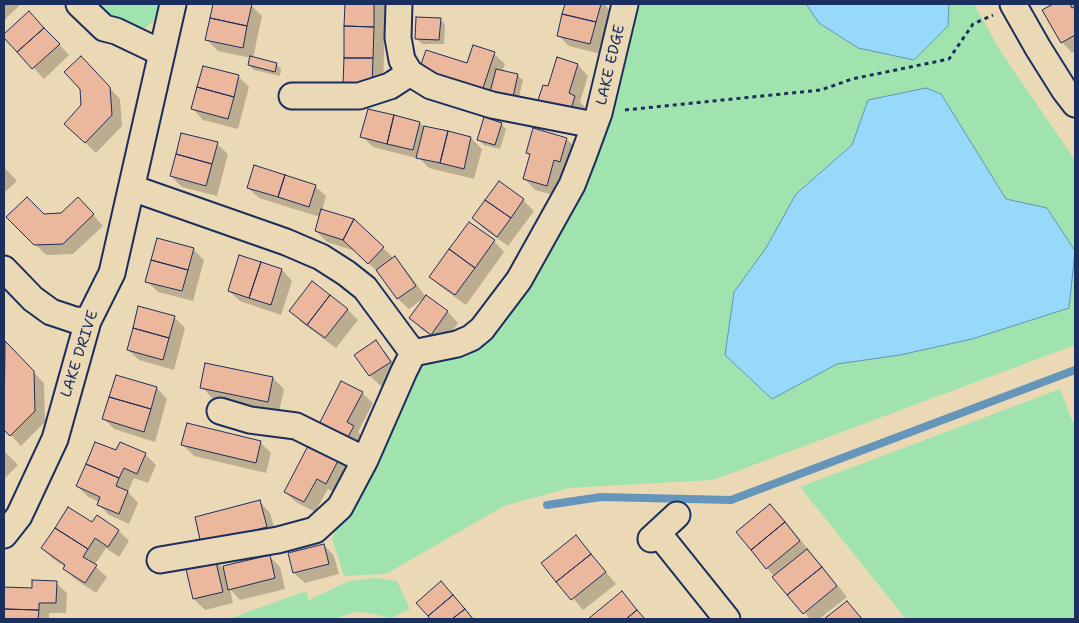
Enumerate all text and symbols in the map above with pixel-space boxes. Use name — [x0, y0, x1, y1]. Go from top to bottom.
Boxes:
street label: LAKE EDGE — [593, 23, 629, 107]
street label: LAKE DRIVE — [57, 308, 103, 400]

